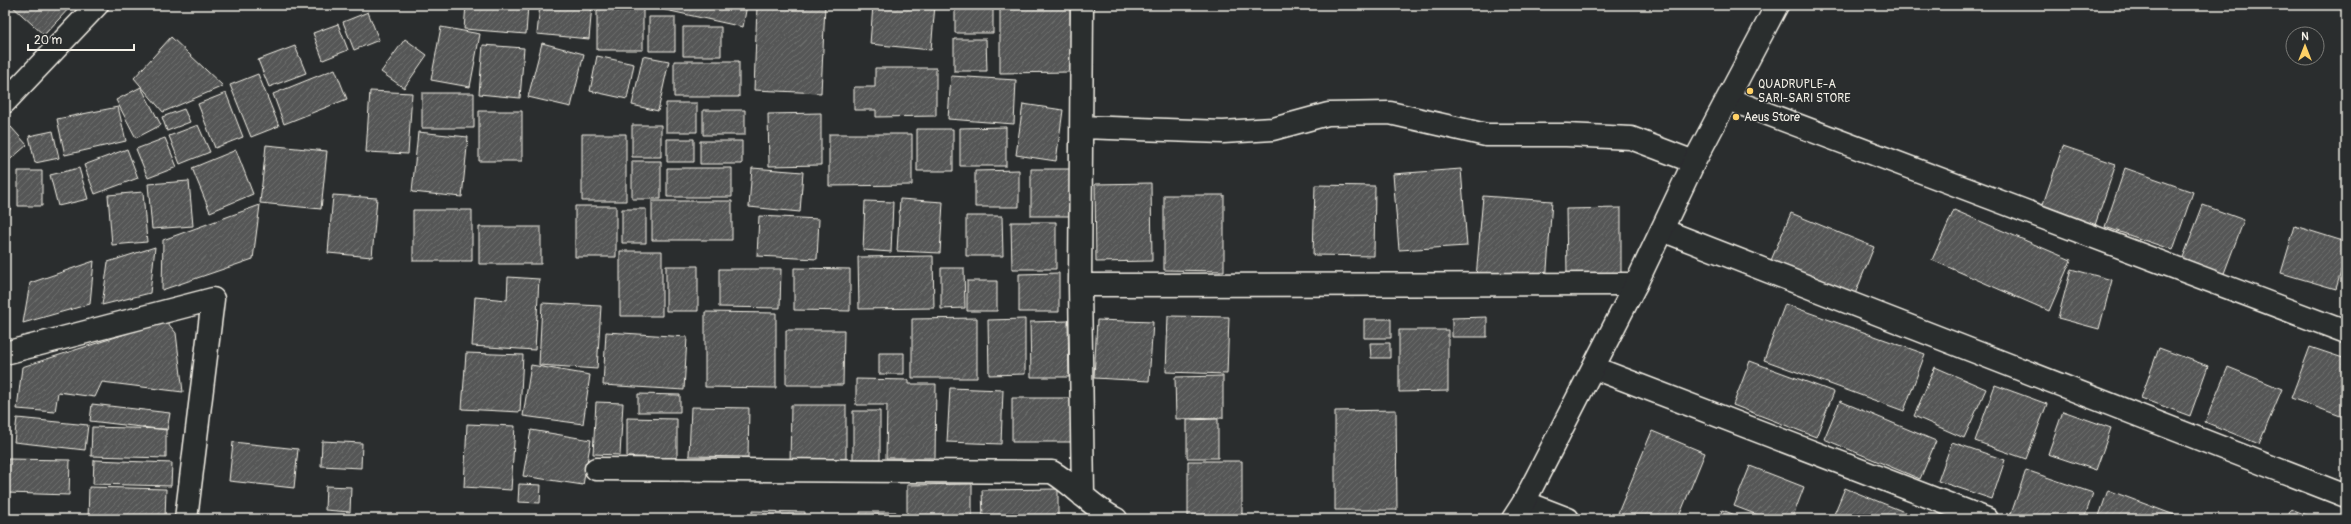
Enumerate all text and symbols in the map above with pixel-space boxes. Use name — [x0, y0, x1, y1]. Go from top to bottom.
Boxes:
scale bar — [28, 26, 134, 52]
north arrow — [2285, 26, 2325, 66]
text: N — [2301, 30, 2309, 43]
text: 20 m — [34, 33, 63, 48]
place label: QUADRUPLE-A SARI-SARI STORE — [1758, 77, 1850, 106]
marker: QUADRUPLE-A SARI-SARI STORE — [1745, 86, 1755, 96]
place label: Aeus Store — [1744, 110, 1800, 125]
marker: Aeus Store — [1731, 112, 1741, 122]

